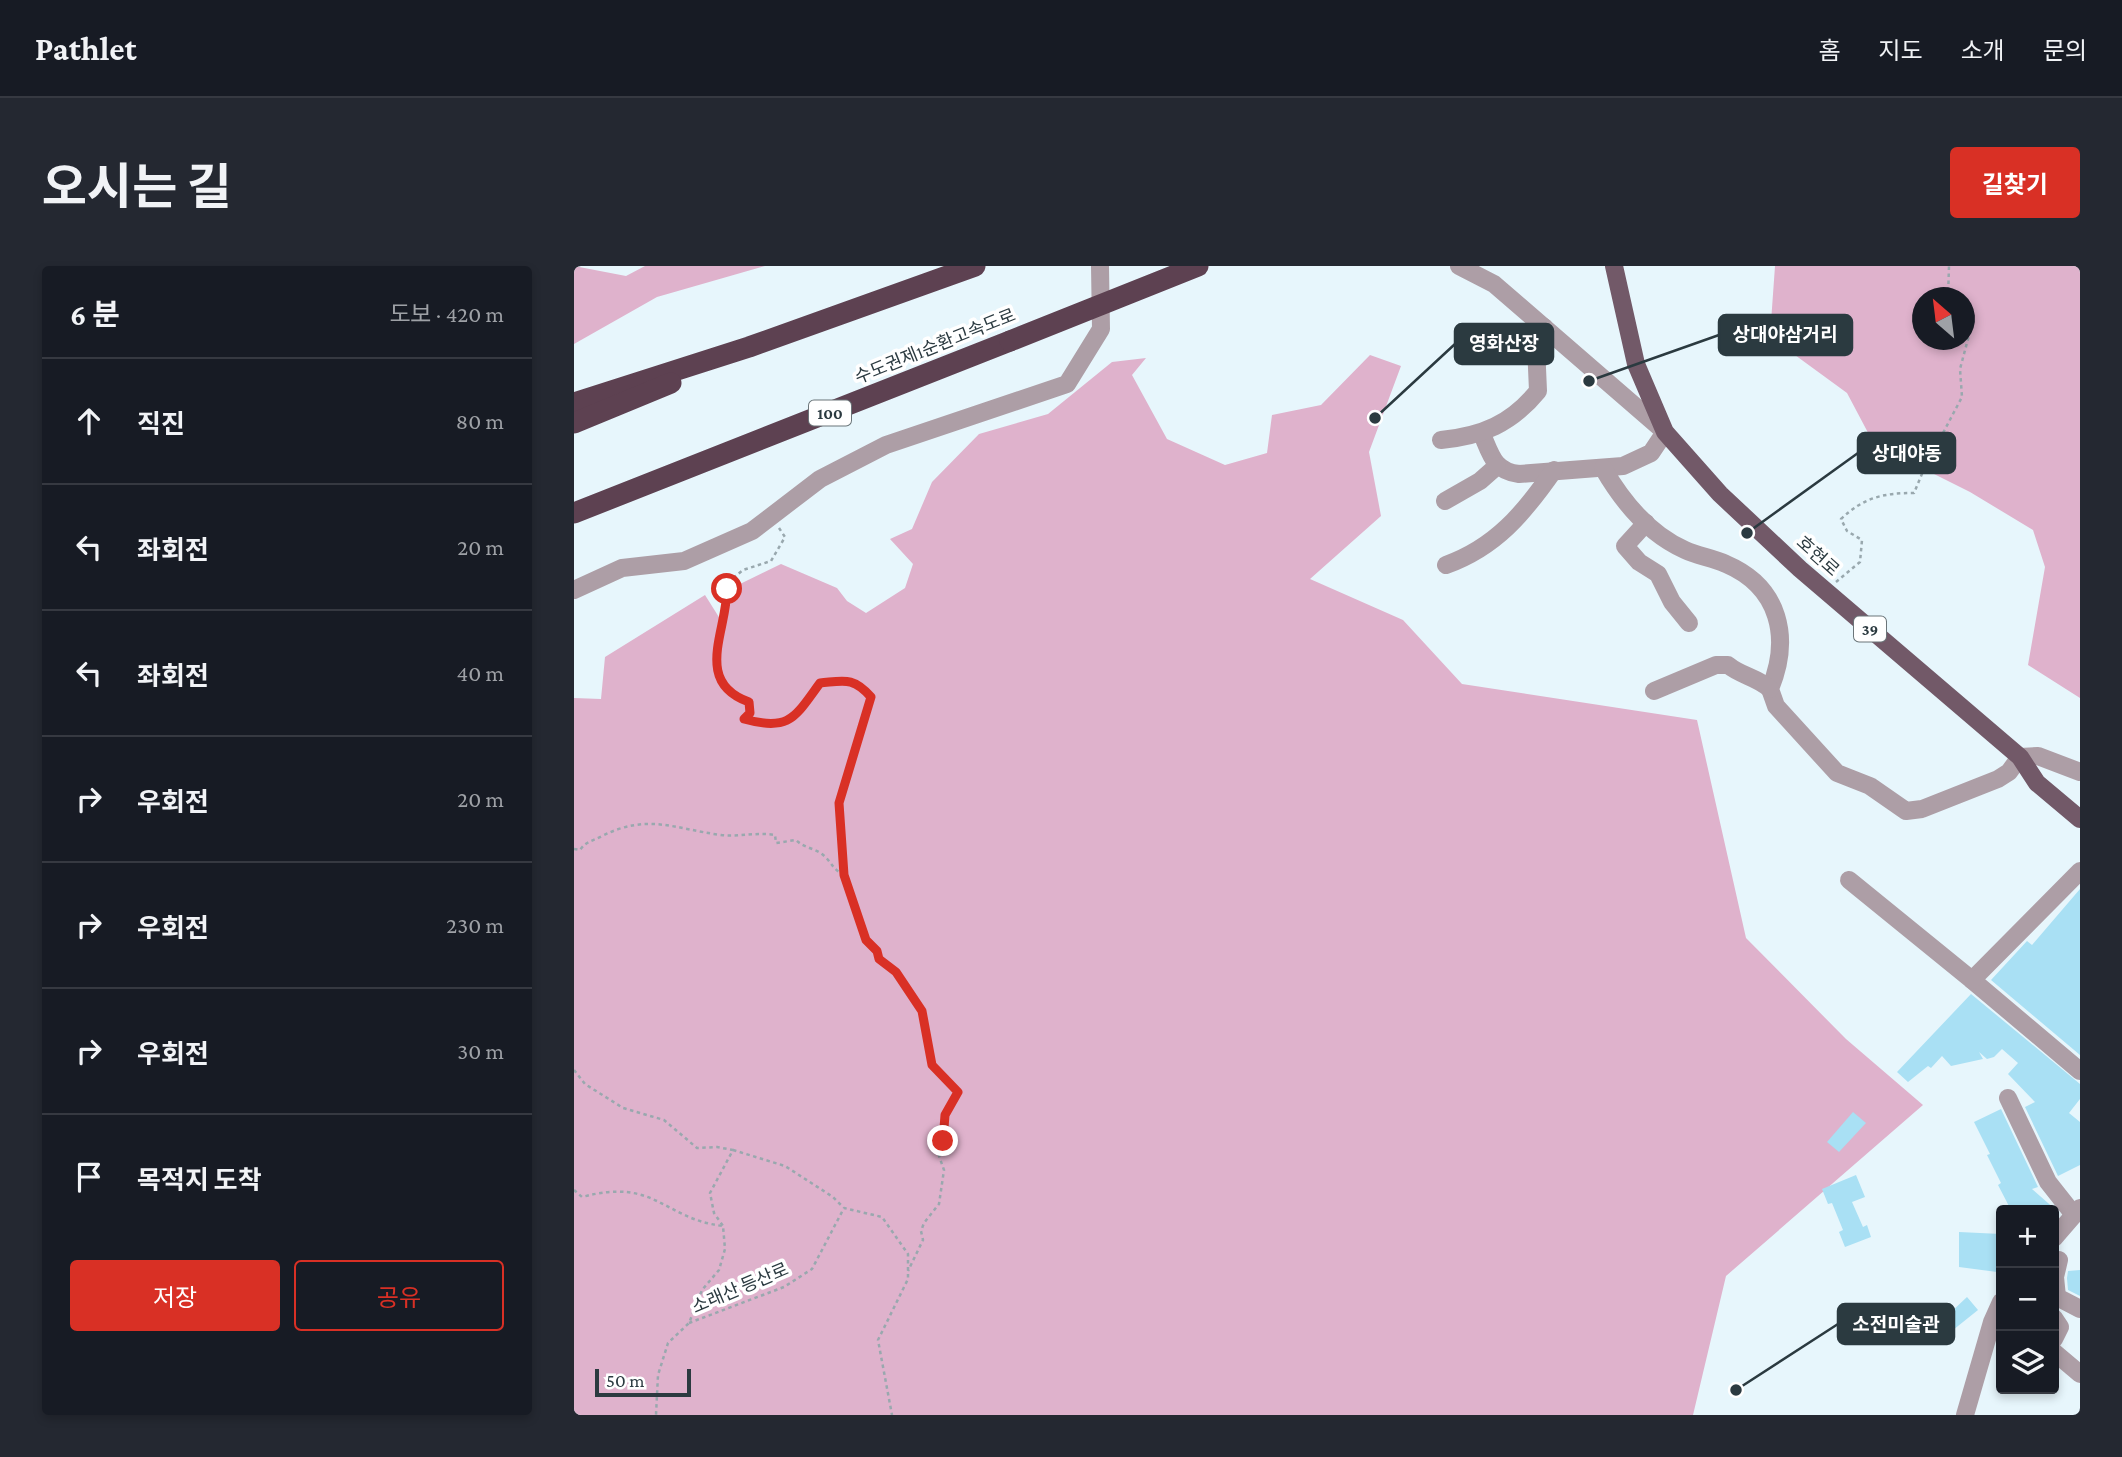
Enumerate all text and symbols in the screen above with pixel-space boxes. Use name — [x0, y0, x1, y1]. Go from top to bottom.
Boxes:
text: Pathlet — [35, 30, 137, 67]
text: 홈 — [1818, 37, 1840, 64]
text: 지도 — [1878, 37, 1923, 64]
text: 소개 — [1961, 37, 2005, 64]
text: 문의 — [2043, 37, 2087, 64]
button: 길찾기 — [1950, 147, 2080, 218]
text: 오시는 길 — [42, 160, 232, 215]
north arrow — [1912, 287, 1975, 350]
text: 6 분 — [70, 298, 120, 331]
text: 도보 · 420 m — [389, 301, 504, 327]
street label: 수도권제1순환고속도로 — [852, 305, 1018, 387]
callout: 상대야삼거리 — [1719, 315, 1852, 355]
callout: 영화산장 — [1455, 324, 1553, 364]
text: 상대야삼거리 — [1733, 324, 1837, 345]
text: 영화산장 — [1469, 333, 1539, 354]
road number: 100 — [809, 400, 851, 426]
icon: ahead — [70, 402, 108, 440]
text: 80 m — [456, 408, 504, 434]
text: 직진 — [137, 410, 185, 439]
callout: 상대야동 — [1858, 433, 1955, 473]
text: 상대야동 — [1872, 443, 1942, 464]
icon: left — [70, 528, 108, 566]
street label: 호현로 — [1793, 532, 1843, 580]
text: 20 m — [457, 534, 504, 560]
text: 좌회전 — [137, 536, 209, 565]
route start — [711, 573, 742, 604]
road number: 39 — [1854, 616, 1886, 642]
icon: left — [70, 654, 108, 692]
text: 40 m — [456, 660, 504, 686]
text: 좌회전 — [137, 662, 209, 691]
icon: right — [70, 780, 108, 818]
text: 20 m — [457, 786, 504, 812]
text: 우회전 — [137, 788, 209, 817]
icon: right — [70, 906, 108, 944]
text: 230 m — [446, 912, 504, 938]
text: 우회전 — [137, 914, 209, 943]
icon: right — [70, 1032, 108, 1070]
text: 30 m — [457, 1038, 504, 1064]
text: 우회전 — [137, 1040, 209, 1069]
route end — [927, 1125, 958, 1156]
icon: arrive — [70, 1158, 108, 1196]
text: 목적지 도착 — [137, 1166, 262, 1195]
map controls — [1996, 1205, 2059, 1394]
button: + — [1996, 1205, 2059, 1268]
street label: 소래산 등산로 — [689, 1259, 791, 1317]
button: 저장 — [70, 1260, 280, 1331]
button: 공유 — [294, 1260, 504, 1331]
button: − — [1996, 1268, 2059, 1331]
callout: 소전미술관 — [1838, 1304, 1954, 1344]
text: 소전미술관 — [1852, 1314, 1940, 1335]
button: layers — [1996, 1331, 2059, 1394]
scale bar — [595, 1366, 691, 1398]
text: 50 m — [606, 1370, 645, 1391]

